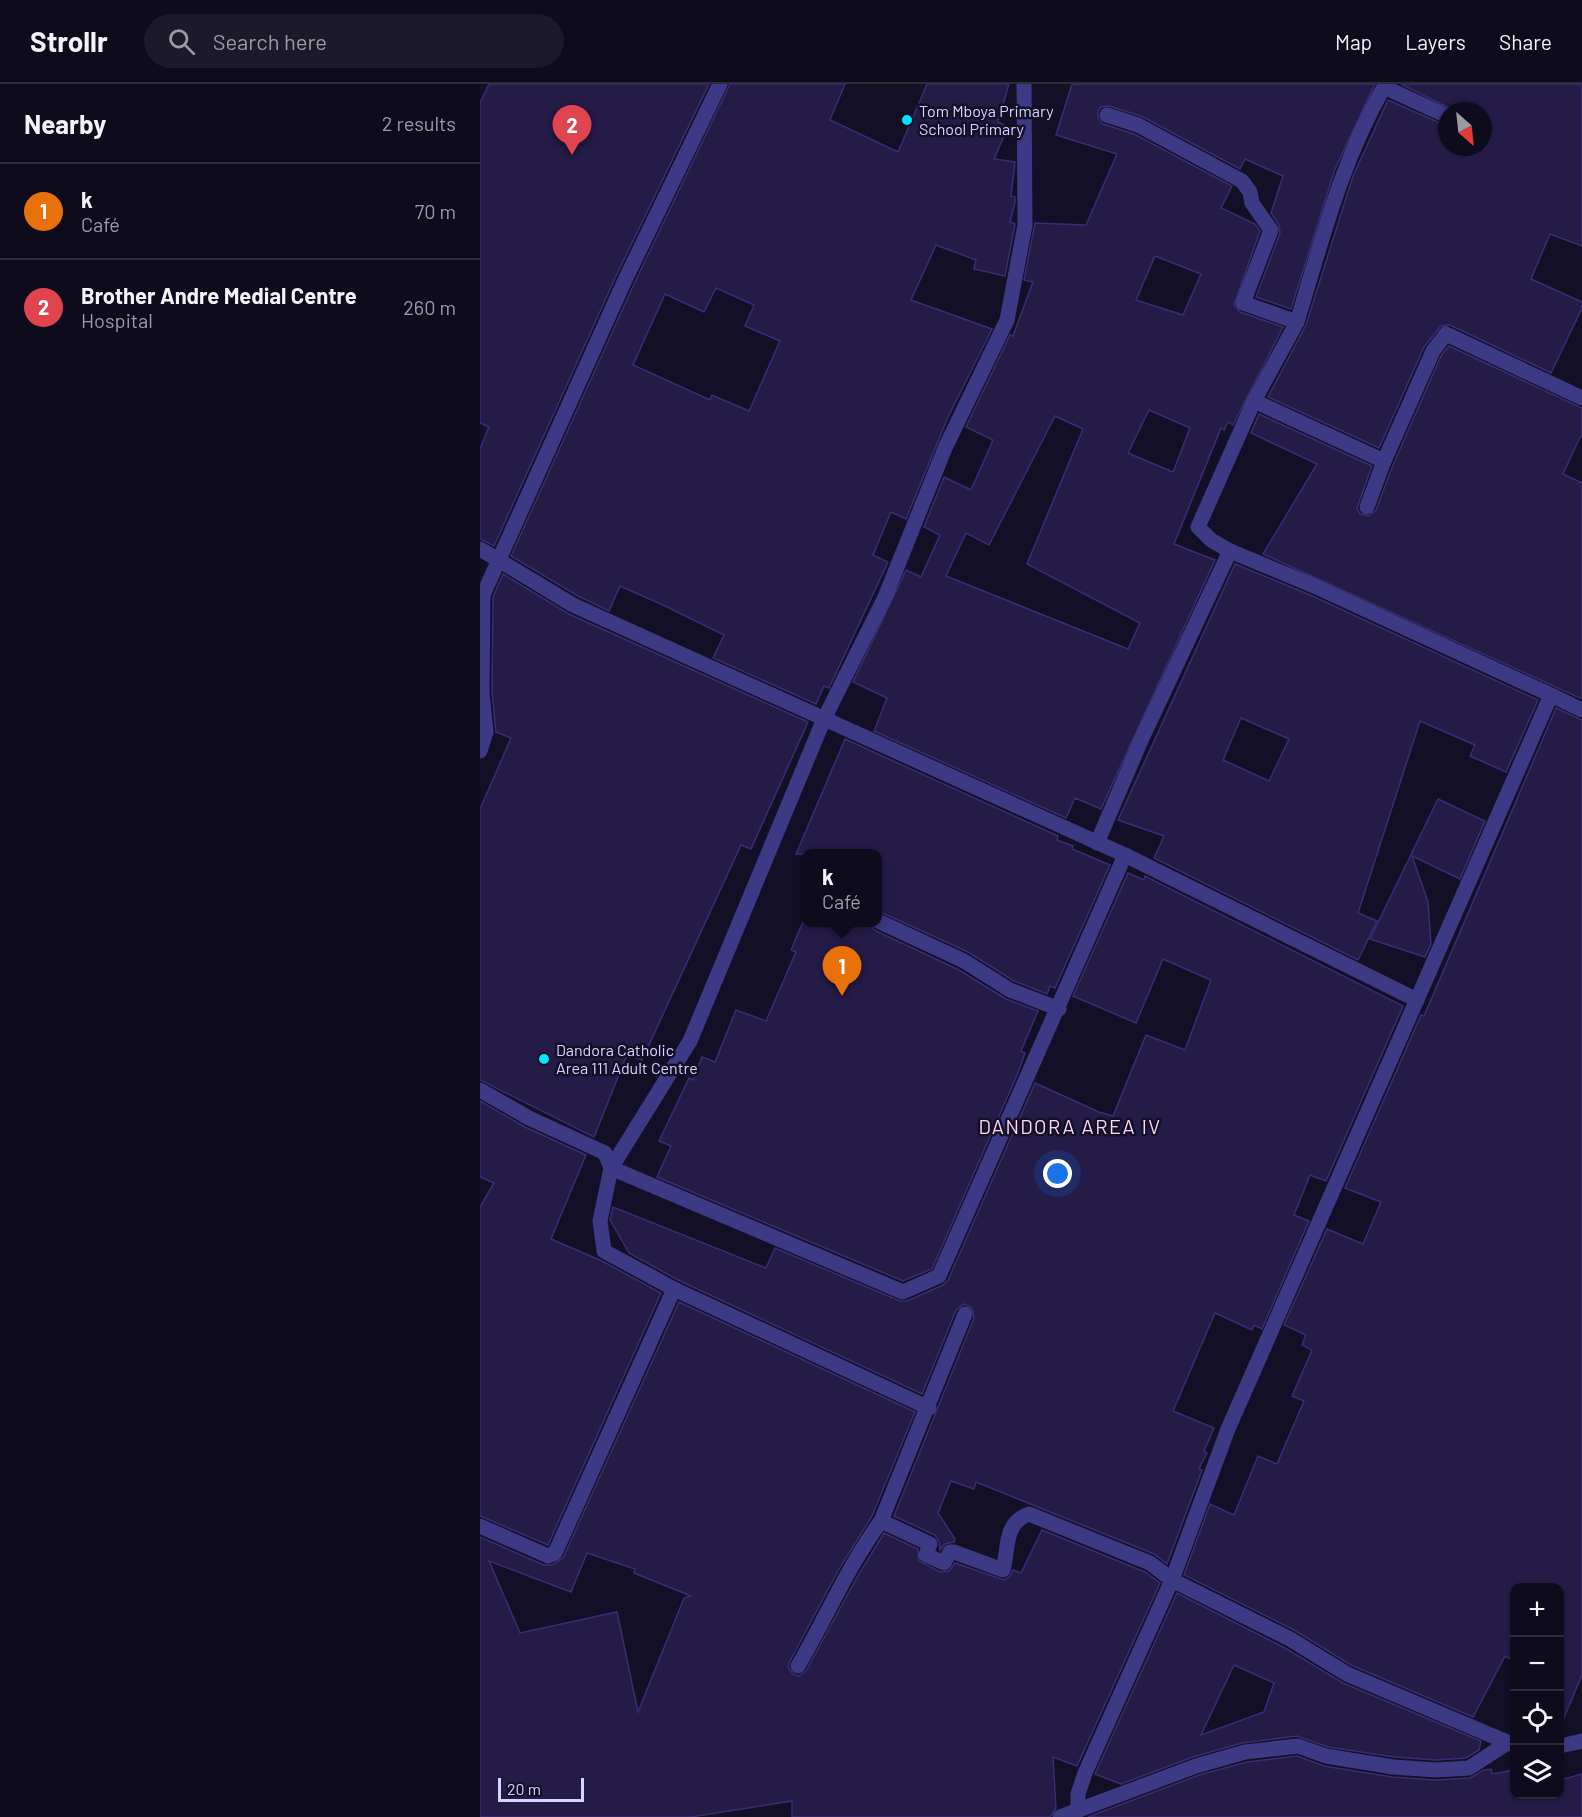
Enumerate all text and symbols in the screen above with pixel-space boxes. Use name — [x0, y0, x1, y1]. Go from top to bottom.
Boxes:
search box — [144, 14, 564, 68]
text: Strollr — [30, 24, 108, 58]
icon: search — [165, 25, 198, 58]
text: Search here — [213, 28, 327, 54]
text: Map — [1335, 29, 1372, 54]
text: Layers — [1405, 29, 1466, 54]
text: Share — [1499, 29, 1552, 54]
place label: Tom Mboya Primary School Primary — [919, 101, 1054, 138]
north arrow — [1438, 102, 1492, 156]
pin: 2 — [552, 106, 592, 155]
text: Nearby — [24, 108, 106, 139]
text: 2 results — [382, 111, 456, 135]
marker: Tom Mboya Primary School Primary — [900, 113, 914, 127]
text: k — [81, 186, 93, 212]
text: 1 — [40, 199, 47, 223]
text: 70 m — [415, 199, 456, 223]
text: Café — [81, 212, 120, 236]
text: Brother Andre Medial Centre — [81, 282, 357, 308]
text: 2 — [38, 295, 49, 319]
text: 260 m — [403, 295, 456, 319]
text: Hospital — [81, 308, 153, 332]
popup — [801, 849, 882, 927]
text: k — [822, 863, 834, 889]
text: Café — [822, 889, 861, 913]
pin: 1 — [822, 946, 862, 996]
place label: Dandora Catholic Area 111 Adult Centre — [556, 1040, 698, 1077]
marker: Dandora Catholic Area 111 Adult Centre — [537, 1052, 551, 1066]
district label: DANDORA AREA IV — [978, 1114, 1162, 1138]
your location — [1043, 1159, 1072, 1188]
map controls — [1510, 1583, 1564, 1799]
button: + — [1510, 1583, 1564, 1637]
button: − — [1510, 1637, 1564, 1691]
button: locate — [1510, 1691, 1564, 1745]
button: layers — [1510, 1745, 1564, 1799]
scale bar — [498, 1775, 584, 1802]
text: 20 m — [507, 1779, 541, 1798]

